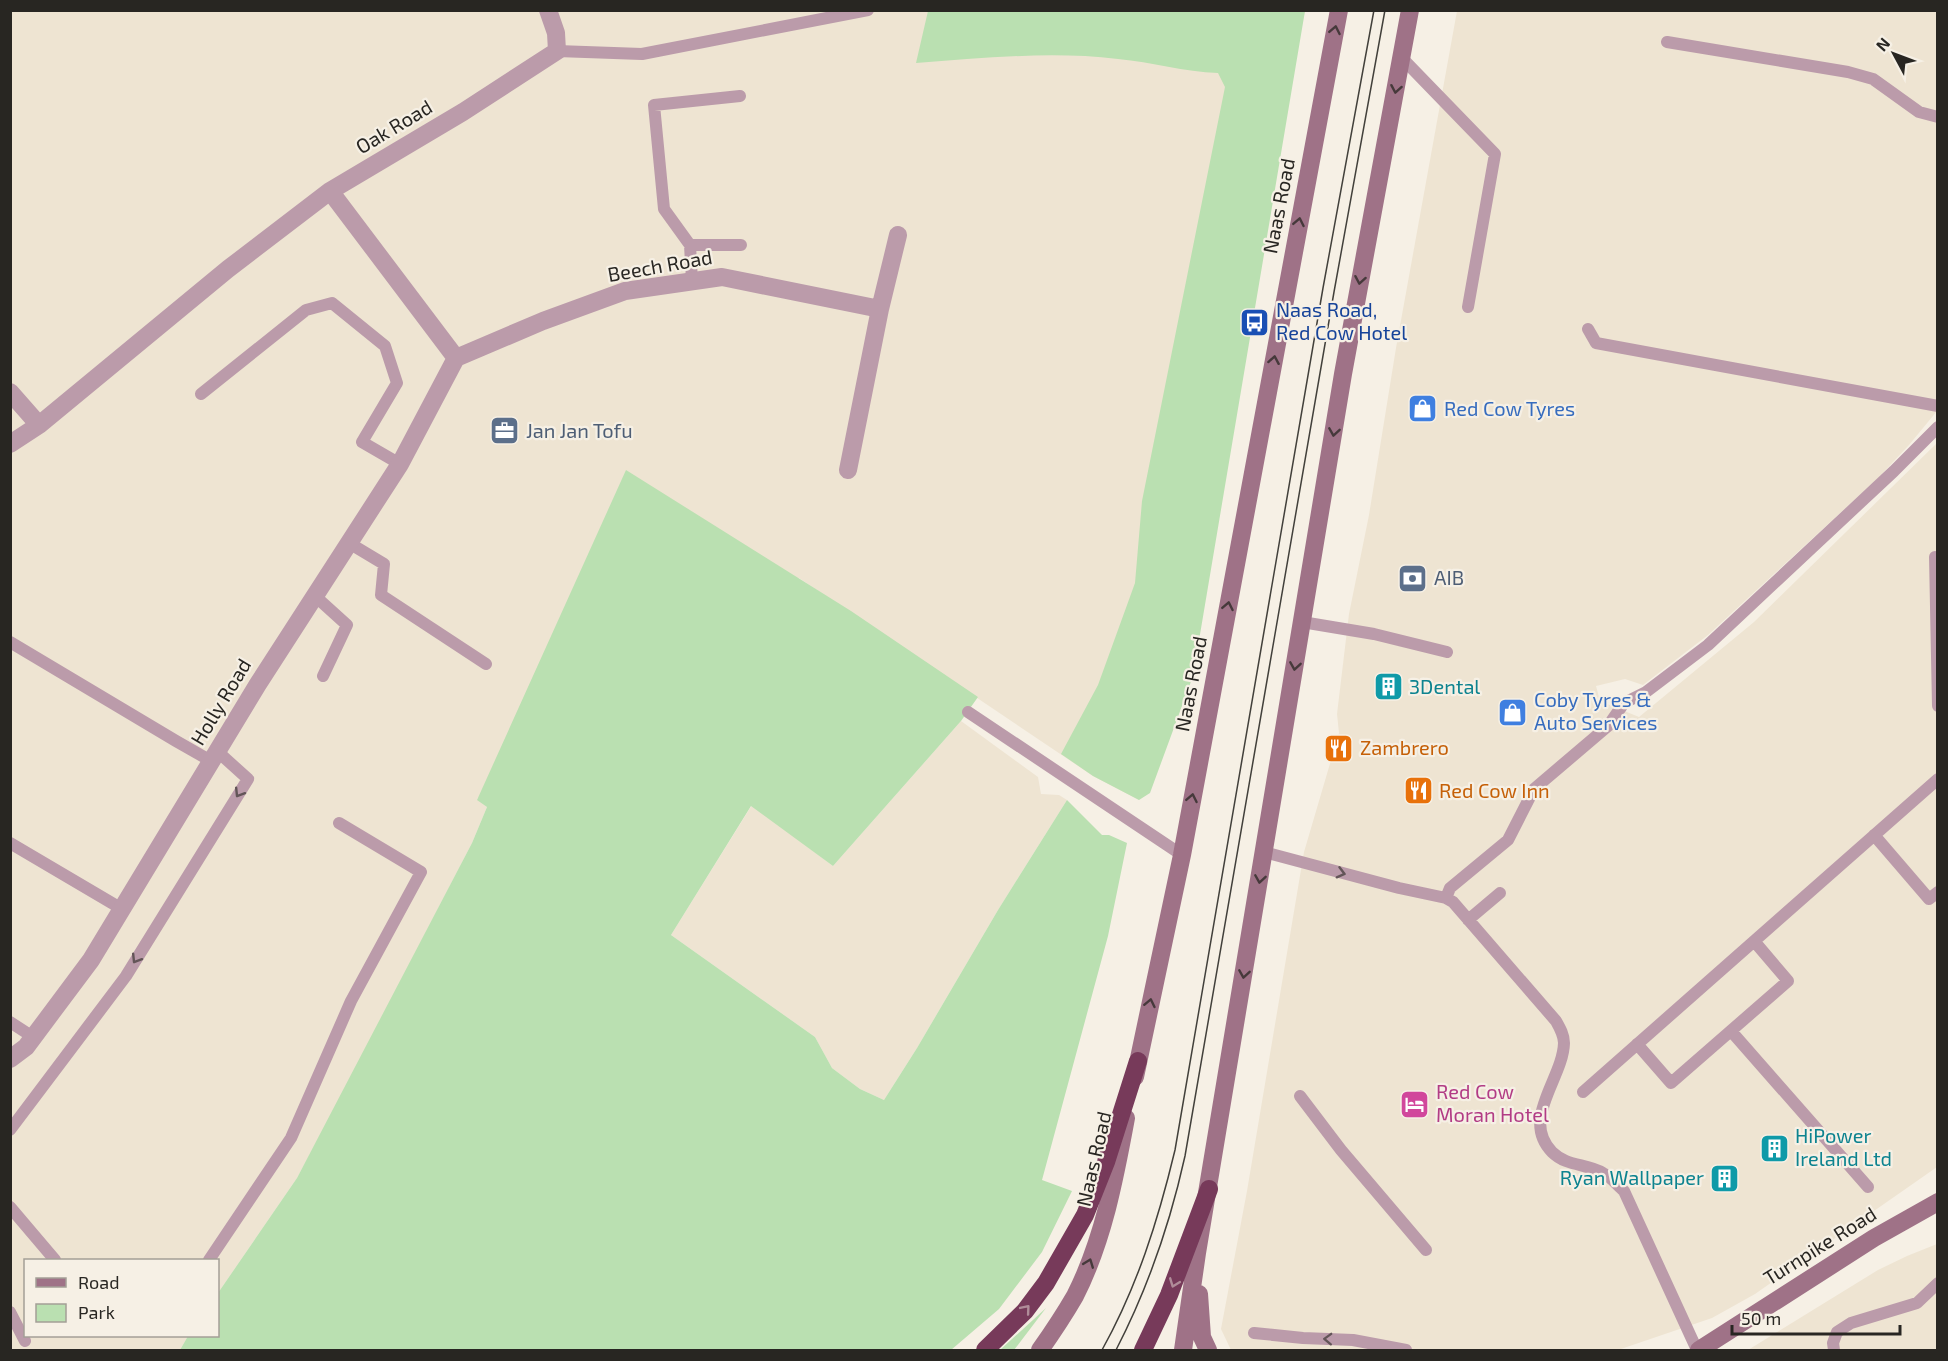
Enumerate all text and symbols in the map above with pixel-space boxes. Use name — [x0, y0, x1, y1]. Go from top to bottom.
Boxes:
north arrow — [1864, 24, 1924, 84]
one-way arrow — [1328, 25, 1341, 35]
text: N — [1871, 33, 1893, 54]
one-way arrow — [1390, 84, 1402, 93]
street label: Oak Road — [351, 94, 436, 158]
street label: Naas Road — [1257, 156, 1299, 256]
one-way arrow — [1292, 217, 1305, 227]
street label: Beech Road — [606, 244, 714, 286]
one-way arrow — [1354, 275, 1367, 285]
place label: Naas Road, Red Cow Hotel — [1276, 297, 1407, 344]
bus stop icon: Naas Road, Red Cow Hotel — [1239, 306, 1271, 338]
one-way arrow — [1267, 356, 1280, 366]
shop icon: Red Cow Tyres — [1407, 393, 1439, 425]
place label: Red Cow Tyres — [1444, 396, 1575, 420]
office icon: Jan Jan Tofu — [489, 415, 521, 447]
place label: Jan Jan Tofu — [526, 418, 633, 442]
one-way arrow — [1328, 427, 1340, 436]
bank icon: AIB — [1397, 562, 1429, 594]
place label: AIB — [1434, 565, 1464, 589]
one-way arrow — [1221, 601, 1234, 611]
street label: Naas Road — [1169, 634, 1211, 734]
street label: Holly Road — [185, 654, 255, 749]
one-way arrow — [1289, 660, 1302, 670]
building icon: 3Dental — [1372, 671, 1404, 703]
place label: 3Dental — [1409, 674, 1480, 698]
place label: Coby Tyres & Auto Services — [1534, 687, 1657, 734]
shop icon: Coby Tyres & Auto Services — [1497, 696, 1529, 728]
restaurant icon: Zambrero — [1323, 732, 1355, 764]
place label: Zambrero — [1360, 735, 1449, 759]
restaurant icon: Red Cow Inn — [1402, 775, 1434, 807]
place label: Red Cow Inn — [1439, 778, 1550, 802]
one-way arrow — [236, 787, 247, 798]
one-way arrow — [1185, 793, 1198, 803]
one-way arrow — [1335, 866, 1346, 878]
one-way arrow — [1254, 873, 1267, 883]
one-way arrow — [132, 953, 144, 963]
one-way arrow — [1238, 969, 1251, 979]
one-way arrow — [1143, 999, 1156, 1009]
place label: Red Cow Moran Hotel — [1436, 1079, 1549, 1126]
hotel icon: Red Cow Moran Hotel — [1399, 1088, 1431, 1120]
street label: Naas Road — [1070, 1109, 1116, 1209]
place label: HiPower Ireland Ltd — [1795, 1123, 1892, 1170]
building icon: HiPower Ireland Ltd — [1758, 1132, 1790, 1164]
building icon: Ryan Wallpaper — [1709, 1162, 1741, 1194]
place label: Ryan Wallpaper — [1560, 1165, 1704, 1189]
street label: Turnpike Road — [1759, 1201, 1880, 1289]
one-way arrow — [1081, 1258, 1094, 1269]
legend — [24, 1259, 219, 1337]
text: Road — [78, 1271, 119, 1293]
one-way arrow — [1168, 1277, 1181, 1288]
scale bar — [1732, 1298, 1900, 1336]
text: Park — [78, 1301, 115, 1323]
one-way arrow — [1019, 1305, 1030, 1316]
text: 50 m — [1741, 1307, 1781, 1329]
one-way arrow — [1323, 1332, 1332, 1345]

